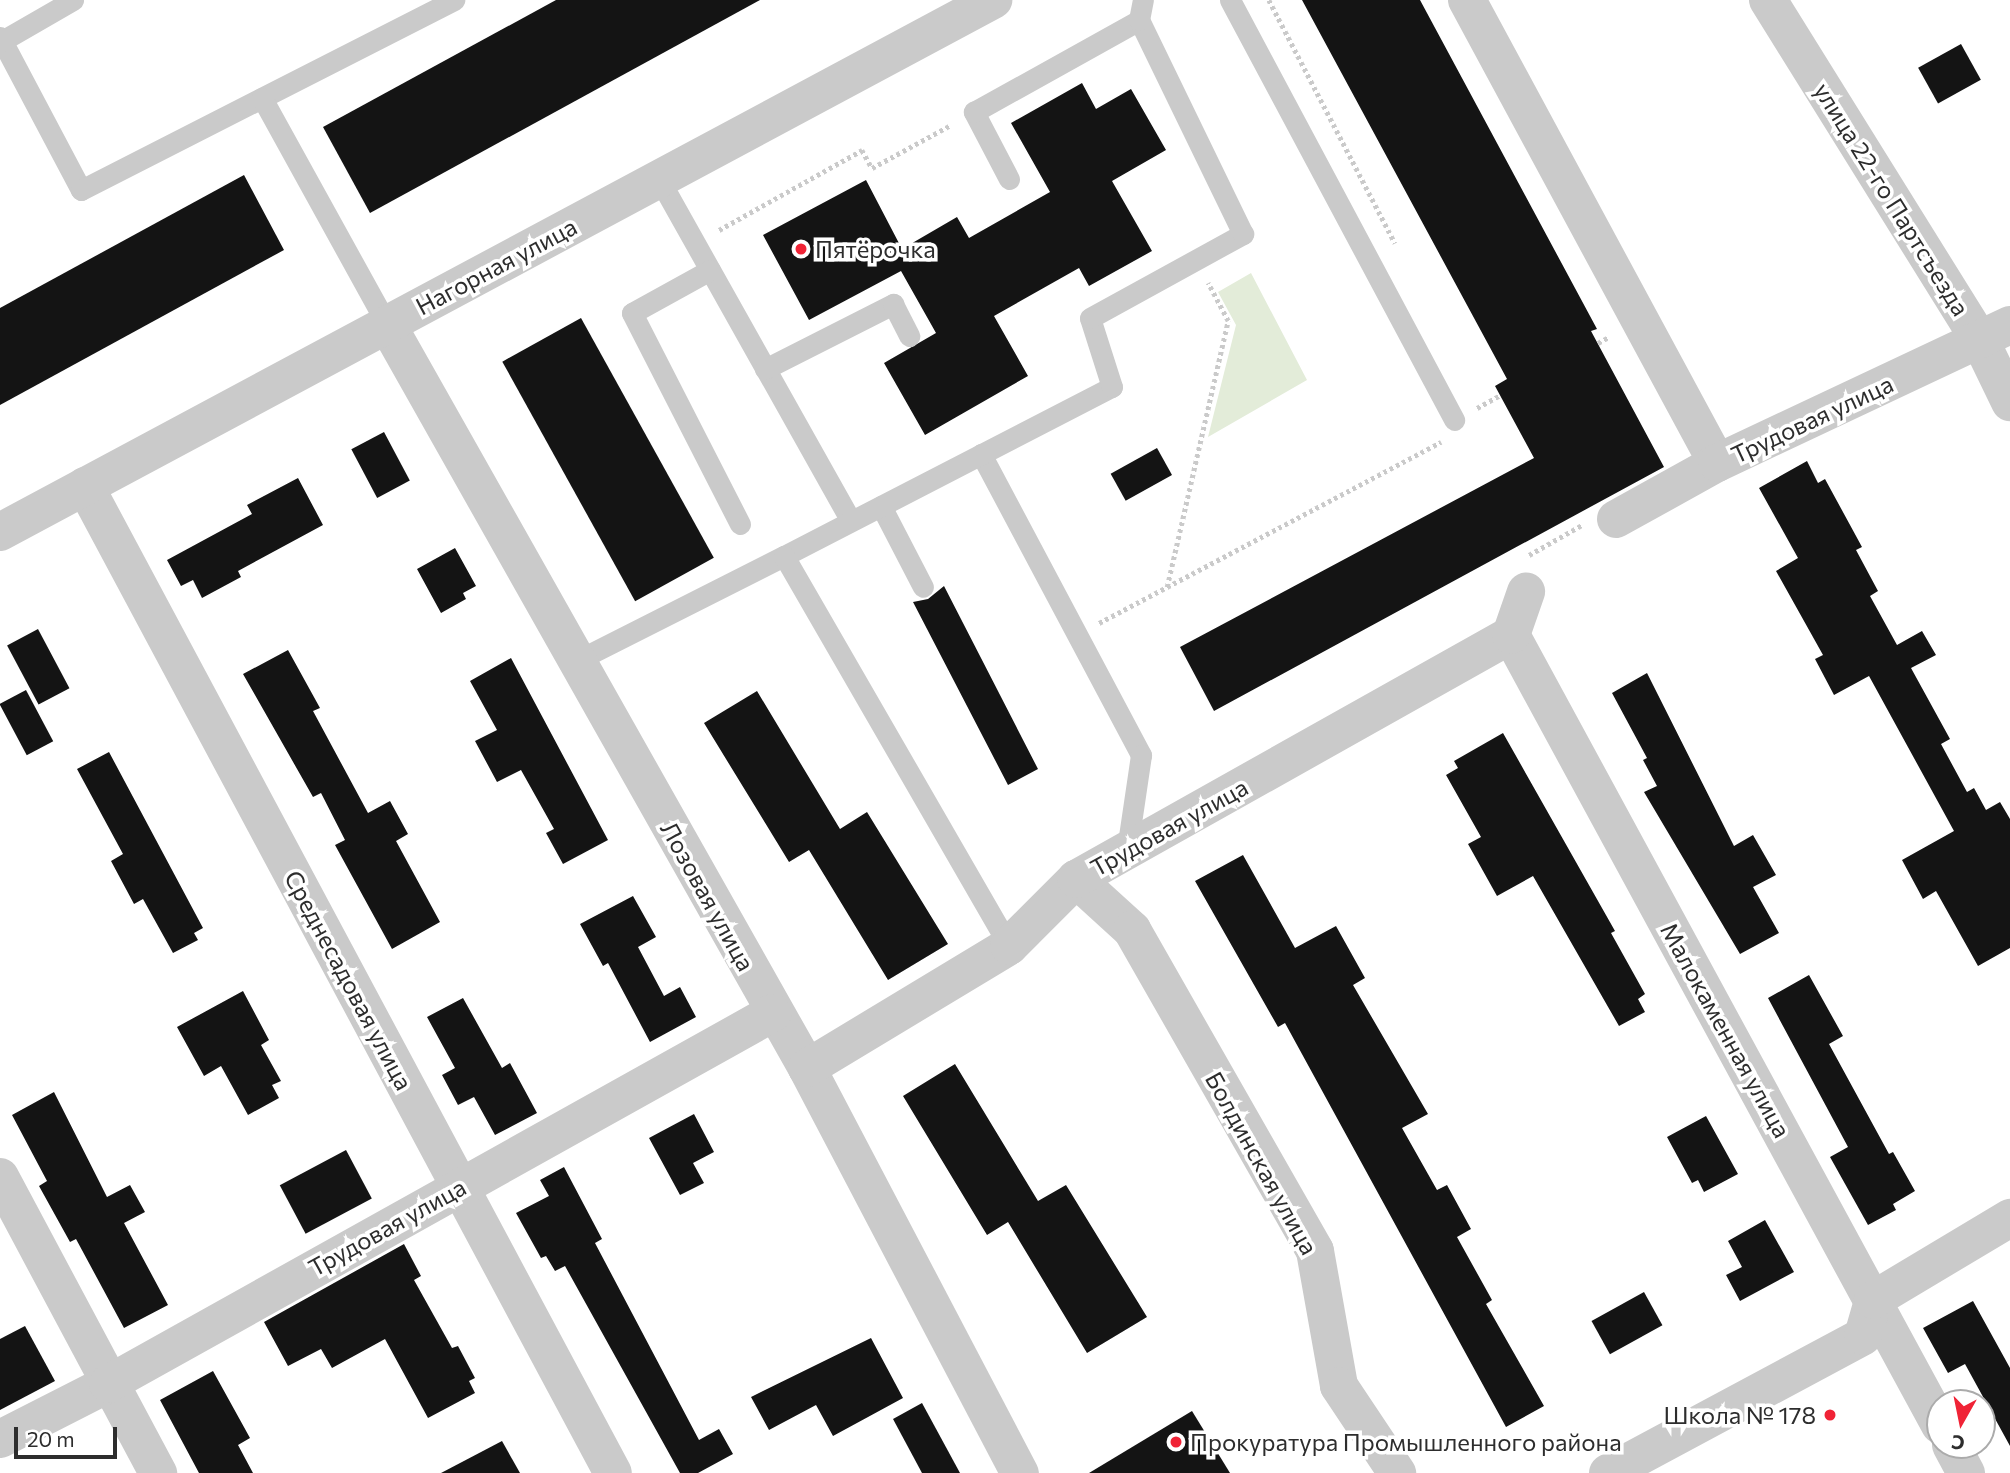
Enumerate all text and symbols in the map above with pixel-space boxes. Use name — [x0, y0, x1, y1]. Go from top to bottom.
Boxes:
street label: улица 22-го Партсъезда — [1808, 77, 1976, 321]
street label: Нагорная улица — [411, 211, 581, 321]
place label: Пятёрочка — [815, 235, 936, 263]
marker: Пятёрочка — [793, 241, 809, 257]
street label: Трудовая улица — [1727, 369, 1897, 469]
street label: Трудовая улица — [1085, 772, 1253, 882]
street label: Лозовая улица — [655, 816, 761, 976]
street label: Среднесадовая улица — [279, 865, 419, 1095]
street label: Малокаменная улица — [1655, 918, 1797, 1142]
street label: Болдинская улица — [1200, 1067, 1324, 1259]
street label: Трудовая улица — [303, 1172, 471, 1282]
north arrow — [1926, 1389, 1996, 1459]
place label: Школа № 178 — [1663, 1401, 1816, 1429]
marker: Школа № 178 — [1822, 1407, 1838, 1423]
scale bar — [18, 1414, 121, 1458]
text: 20 m — [27, 1426, 75, 1451]
place label: Прокуратура Промышленного района — [1190, 1428, 1622, 1456]
text: С — [1950, 1431, 1966, 1456]
marker: Прокуратура Промышленного района — [1168, 1434, 1184, 1450]

